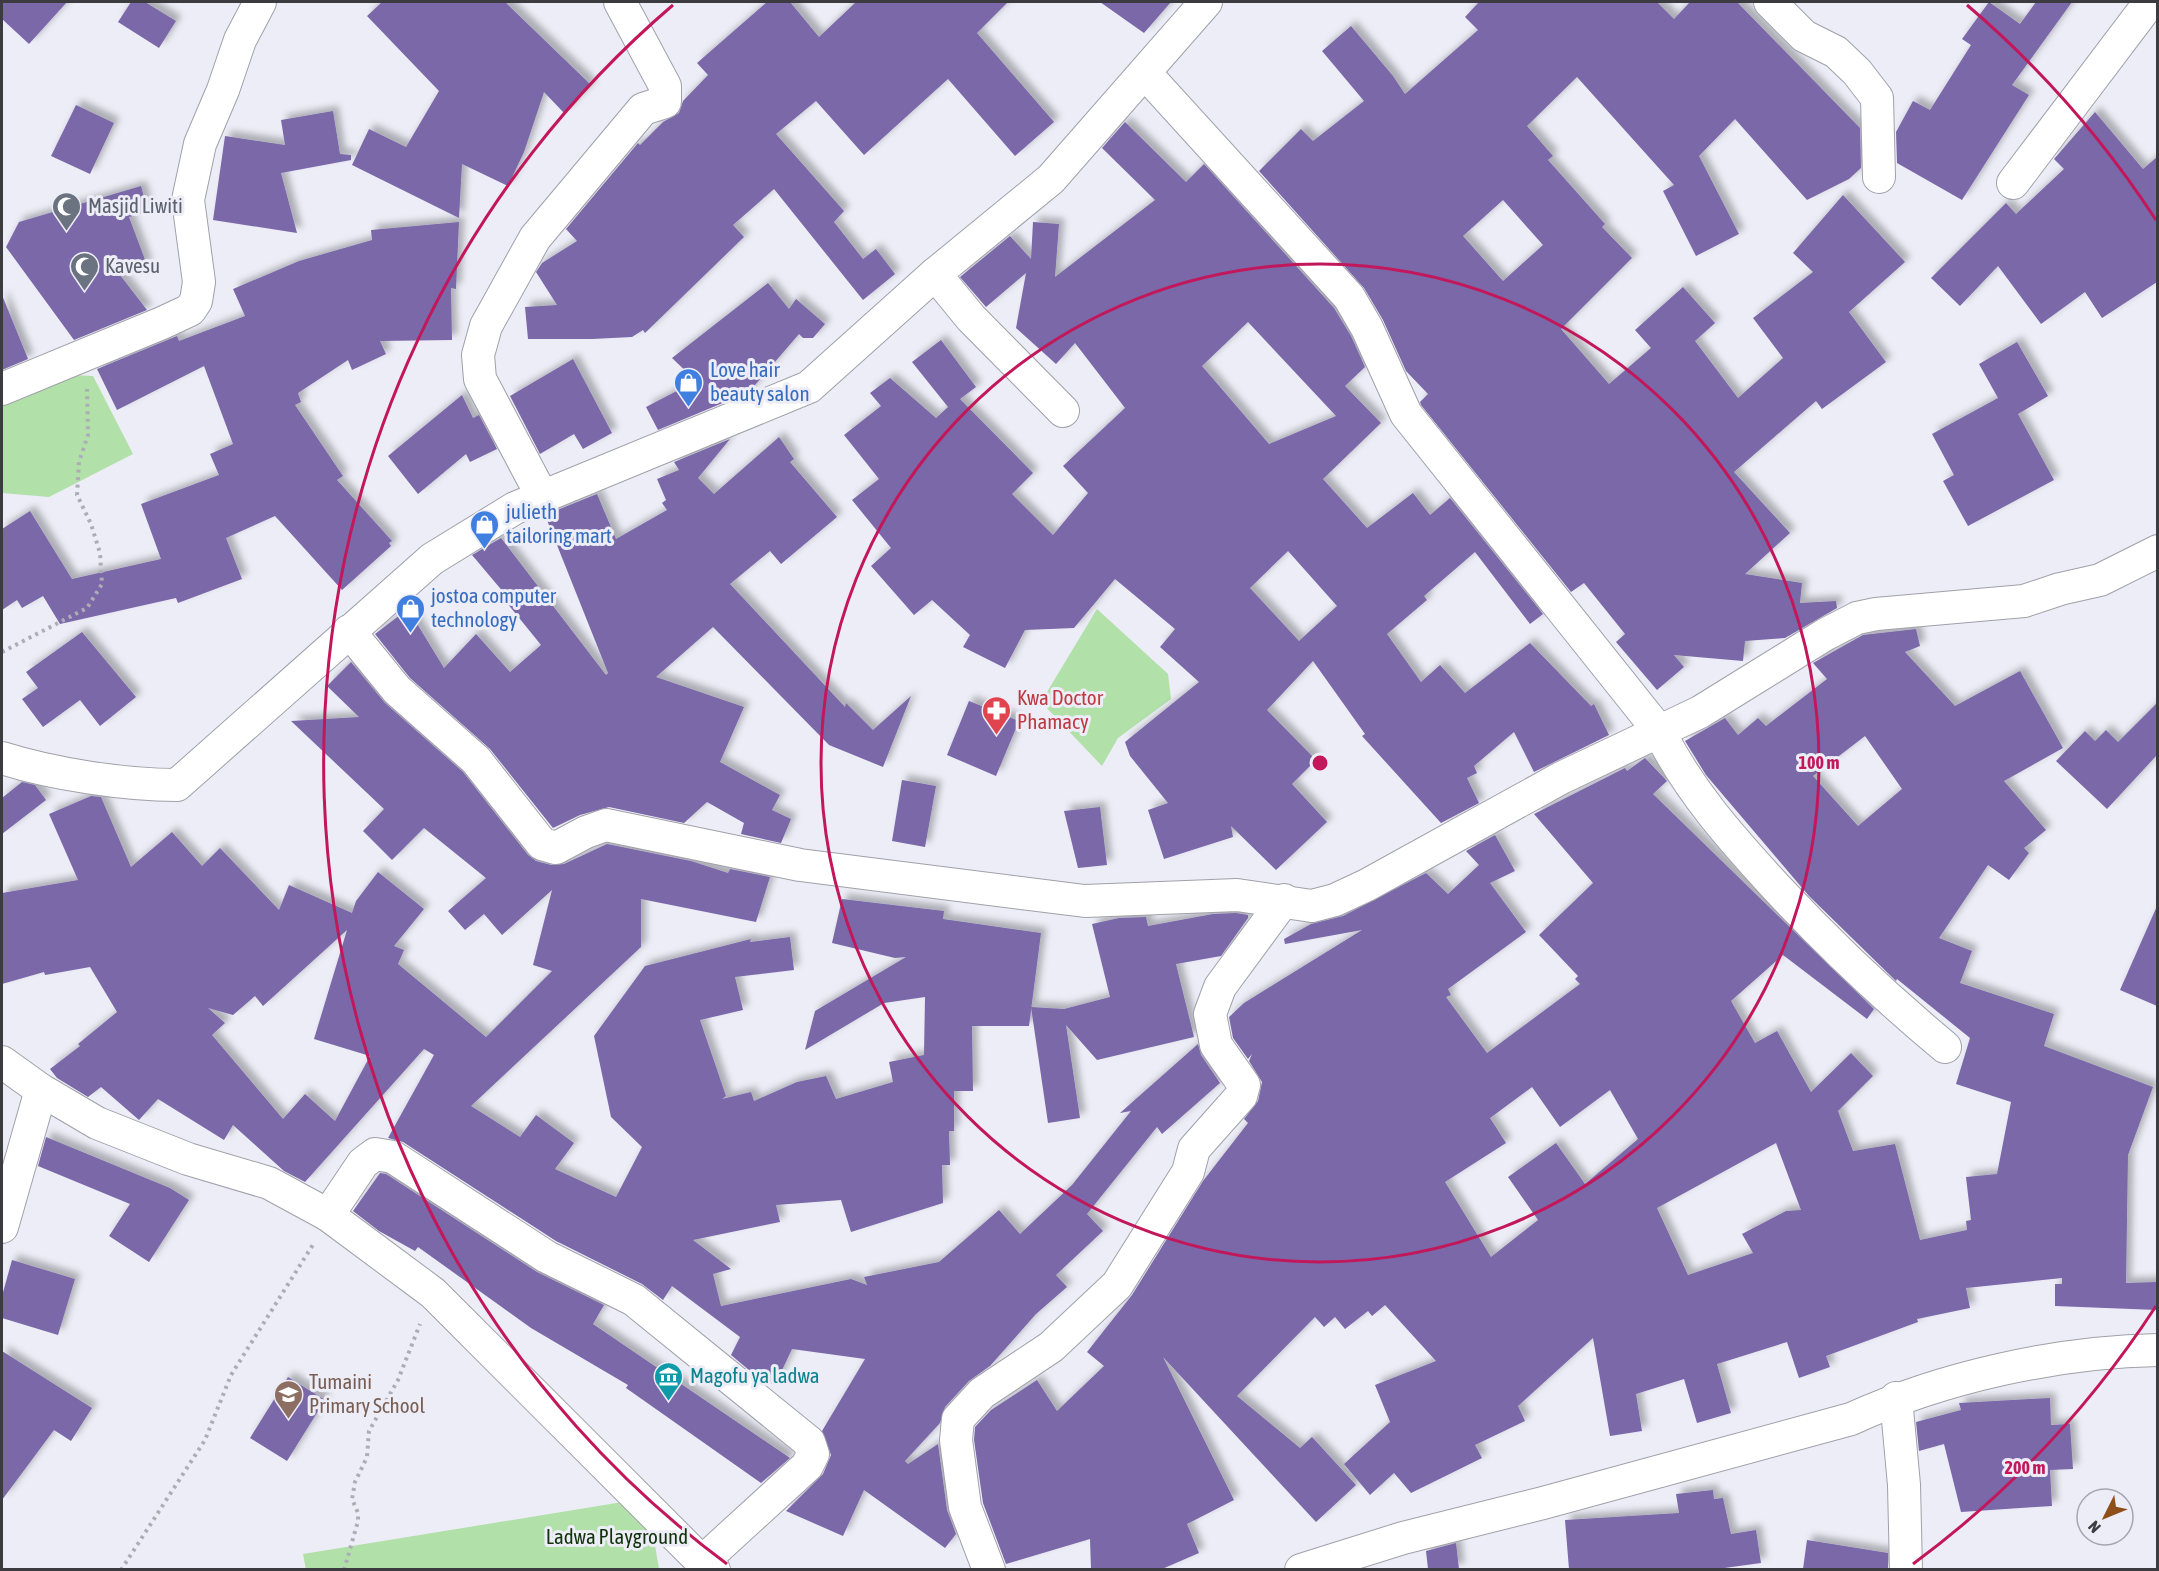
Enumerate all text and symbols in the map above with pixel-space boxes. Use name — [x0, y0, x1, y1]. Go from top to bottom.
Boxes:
mosque icon: Masjid Liwiti — [51, 190, 83, 232]
place label: Masjid Liwiti — [88, 193, 183, 217]
mosque icon: Kavesu — [68, 250, 100, 292]
place label: Kavesu — [105, 253, 160, 277]
place label: Love hair beauty salon — [710, 357, 810, 405]
shop icon: Love hair beauty salon — [673, 366, 705, 408]
place label: julieth tailoring mart — [505, 499, 612, 547]
shop icon: julieth tailoring mart — [469, 508, 501, 550]
place label: jostoa computer technology — [430, 583, 557, 631]
shop icon: jostoa computer technology — [394, 592, 426, 634]
place label: Kwa Doctor Phamacy — [1017, 685, 1104, 733]
pharmacy icon: Kwa Doctor Phamacy — [980, 694, 1012, 736]
text: 100 m — [1799, 752, 1839, 773]
centre of rings — [1310, 753, 1330, 773]
museum icon: Magofu ya ladwa — [653, 1360, 685, 1402]
place label: Magofu ya ladwa — [690, 1363, 820, 1387]
place label: Tumaini Primary School — [309, 1369, 425, 1417]
school or university icon: Tumaini Primary School — [272, 1378, 304, 1420]
text: 200 m — [2005, 1457, 2045, 1478]
north arrow — [2075, 1487, 2135, 1547]
text: N — [2084, 1518, 2104, 1537]
park label: Ladwa Playground — [546, 1524, 688, 1548]

